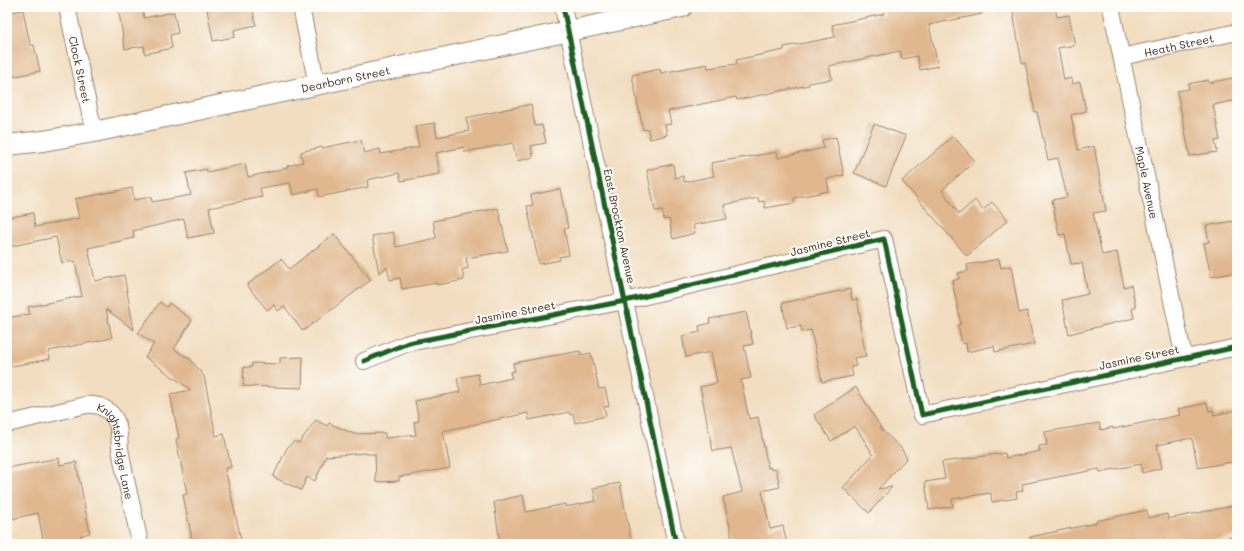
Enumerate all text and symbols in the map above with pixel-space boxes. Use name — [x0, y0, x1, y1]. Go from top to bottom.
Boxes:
street label: Heath Street — [1142, 30, 1215, 59]
street label: Clock Street — [66, 35, 95, 105]
street label: Dearborn Street — [300, 62, 391, 95]
street label: Maple Avenue — [1133, 145, 1162, 220]
street label: East Brockton Avenue — [600, 167, 640, 285]
street label: Jasmine Street — [788, 225, 872, 259]
street label: Jasmine Street — [473, 297, 557, 327]
street label: Jasmine Street — [1097, 341, 1181, 373]
street label: Knightsbridge Lane — [95, 398, 138, 501]

